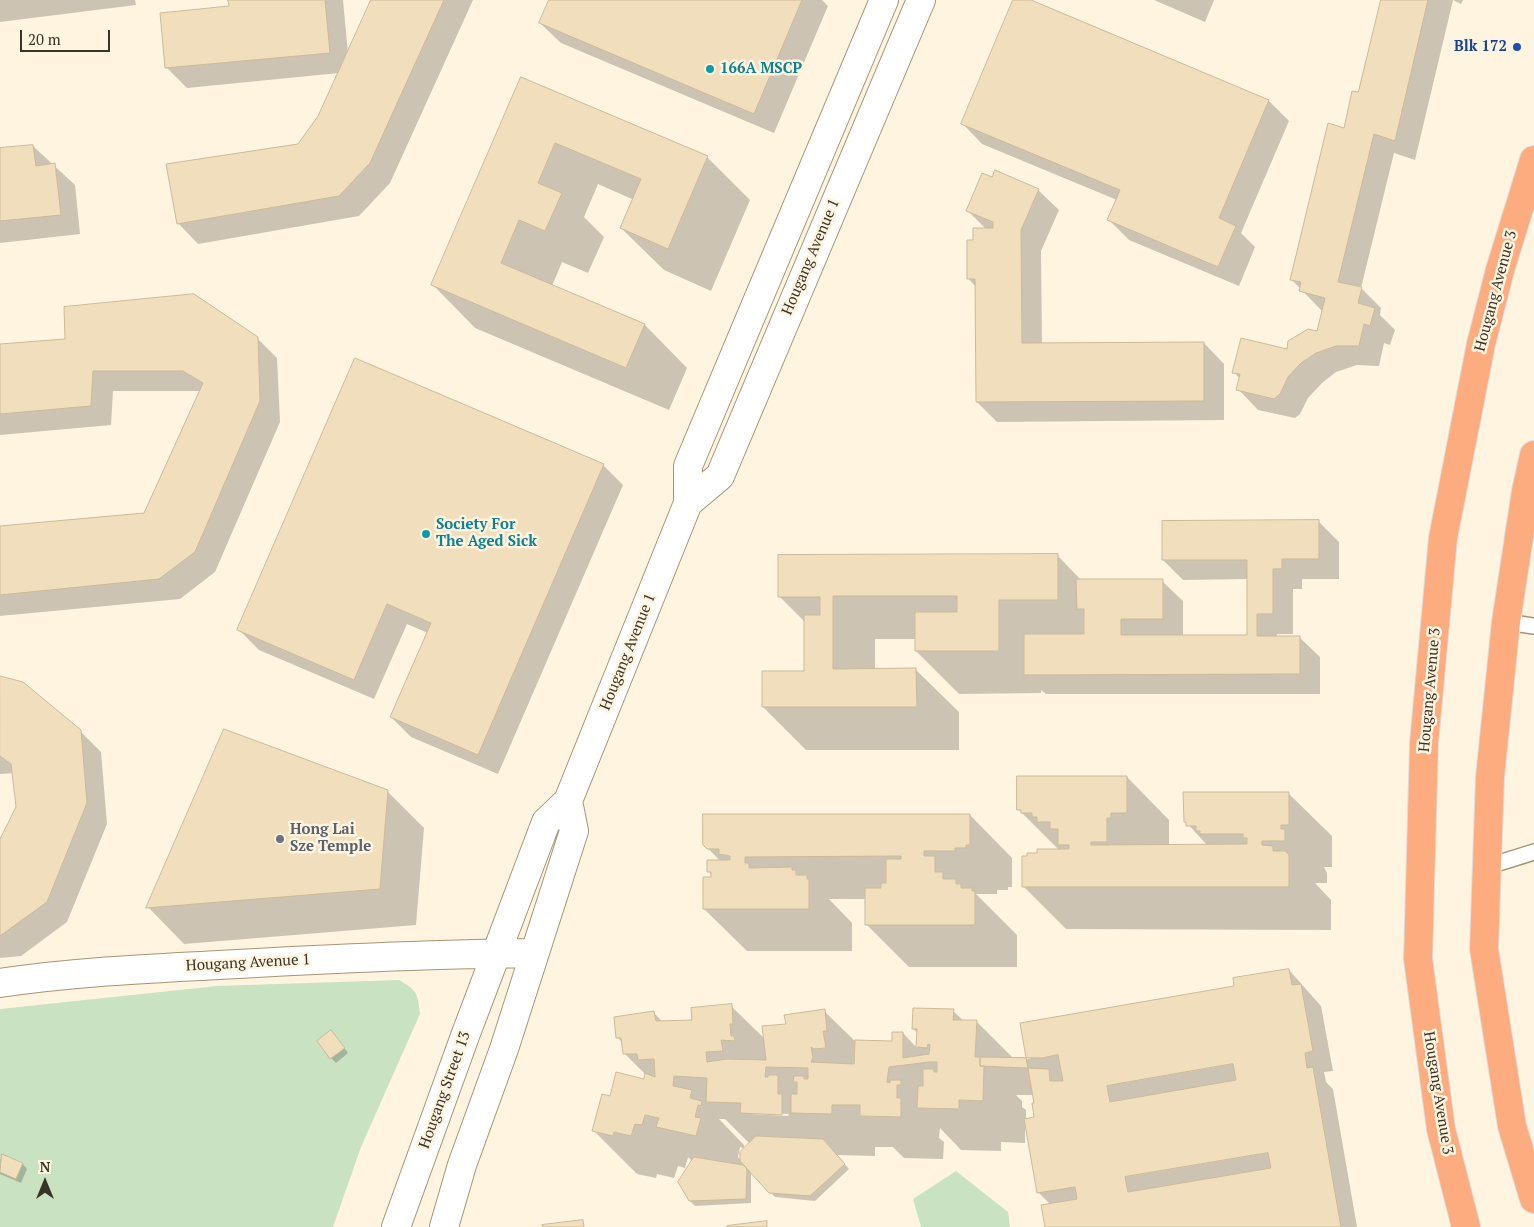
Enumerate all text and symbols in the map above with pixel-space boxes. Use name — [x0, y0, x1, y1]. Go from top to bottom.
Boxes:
scale bar — [22, 20, 112, 52]
text: 20 m — [28, 29, 61, 49]
place label: Blk 172 — [1454, 38, 1507, 56]
marker: Blk 172 — [1511, 41, 1523, 53]
place label: 166A MSCP — [720, 60, 802, 78]
marker: 166A MSCP — [704, 63, 716, 75]
street label: Hougang Avenue 1 — [778, 196, 844, 318]
street label: Hougang Avenue 3 — [1471, 229, 1521, 353]
place label: Society For The Aged Sick — [436, 516, 537, 551]
marker: Society For The Aged Sick — [420, 528, 432, 540]
street label: Hougang Avenue 1 — [596, 591, 660, 713]
street label: Hougang Avenue 3 — [1416, 627, 1444, 753]
place label: Hong Lai Sze Temple — [290, 821, 371, 856]
marker: Hong Lai Sze Temple — [274, 833, 286, 845]
street label: Hougang Avenue 1 — [185, 951, 311, 975]
street label: Hougang Street 13 — [415, 1029, 475, 1151]
street label: Hougang Avenue 3 — [1419, 1030, 1457, 1156]
north arrow — [20, 1157, 70, 1207]
text: N — [40, 1157, 50, 1176]

